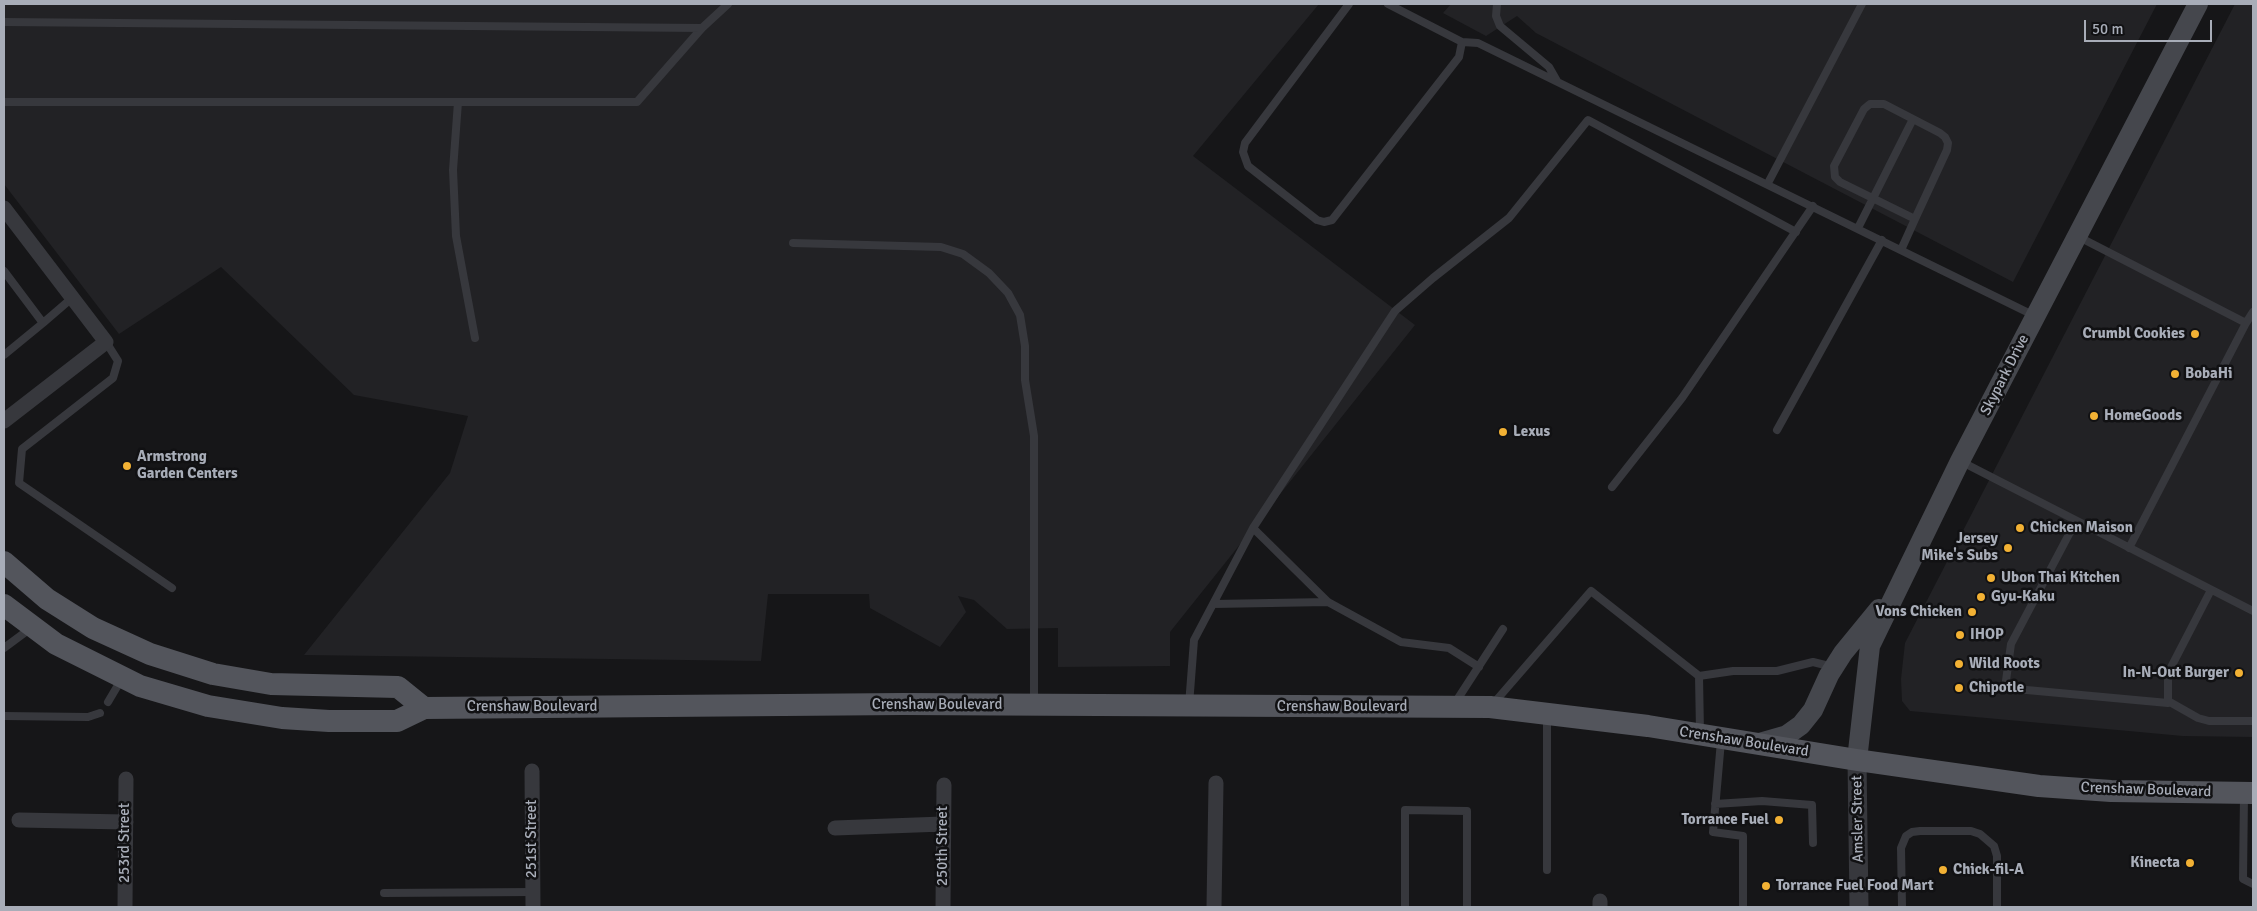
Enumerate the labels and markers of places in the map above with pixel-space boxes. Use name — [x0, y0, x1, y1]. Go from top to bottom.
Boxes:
place label: Crumbl Cookies — [2082, 325, 2185, 343]
marker: Crumbl Cookies — [2189, 328, 2201, 340]
place label: BobaHi — [2185, 365, 2233, 383]
marker: BobaHi — [2169, 368, 2181, 380]
place label: HomeGoods — [2104, 407, 2182, 425]
marker: HomeGoods — [2088, 410, 2100, 422]
place label: Lexus — [1513, 423, 1550, 441]
marker: Lexus — [1497, 426, 1509, 438]
place label: Armstrong Garden Centers — [137, 448, 238, 483]
marker: Armstrong Garden Centers — [121, 460, 133, 472]
place label: Chicken Maison — [2030, 519, 2133, 537]
marker: Chicken Maison — [2014, 522, 2026, 534]
place label: Jersey Mike's Subs — [1921, 530, 1998, 565]
marker: Jersey Mike's Subs — [2002, 542, 2014, 554]
place label: Ubon Thai Kitchen — [2001, 569, 2120, 587]
marker: Ubon Thai Kitchen — [1985, 572, 1997, 584]
place label: Gyu-Kaku — [1991, 588, 2055, 606]
marker: Gyu-Kaku — [1975, 591, 1987, 603]
place label: Vons Chicken — [1876, 603, 1962, 621]
marker: Vons Chicken — [1966, 606, 1978, 618]
place label: IHOP — [1970, 626, 2004, 644]
marker: IHOP — [1954, 629, 1966, 641]
place label: Wild Roots — [1969, 655, 2040, 673]
marker: Wild Roots — [1953, 658, 1965, 670]
place label: In-N-Out Burger — [2123, 664, 2229, 682]
marker: In-N-Out Burger — [2233, 667, 2245, 679]
place label: Chipotle — [1969, 679, 2024, 697]
marker: Chipotle — [1953, 682, 1965, 694]
place label: Torrance Fuel — [1682, 811, 1769, 829]
marker: Torrance Fuel — [1773, 814, 1785, 826]
place label: Kinecta — [2130, 854, 2180, 872]
marker: Kinecta — [2184, 857, 2196, 869]
place label: Chick-fil-A — [1953, 861, 2024, 879]
marker: Chick-fil-A — [1937, 864, 1949, 876]
place label: Torrance Fuel Food Mart — [1776, 877, 1934, 895]
marker: Torrance Fuel Food Mart — [1760, 880, 1772, 892]

